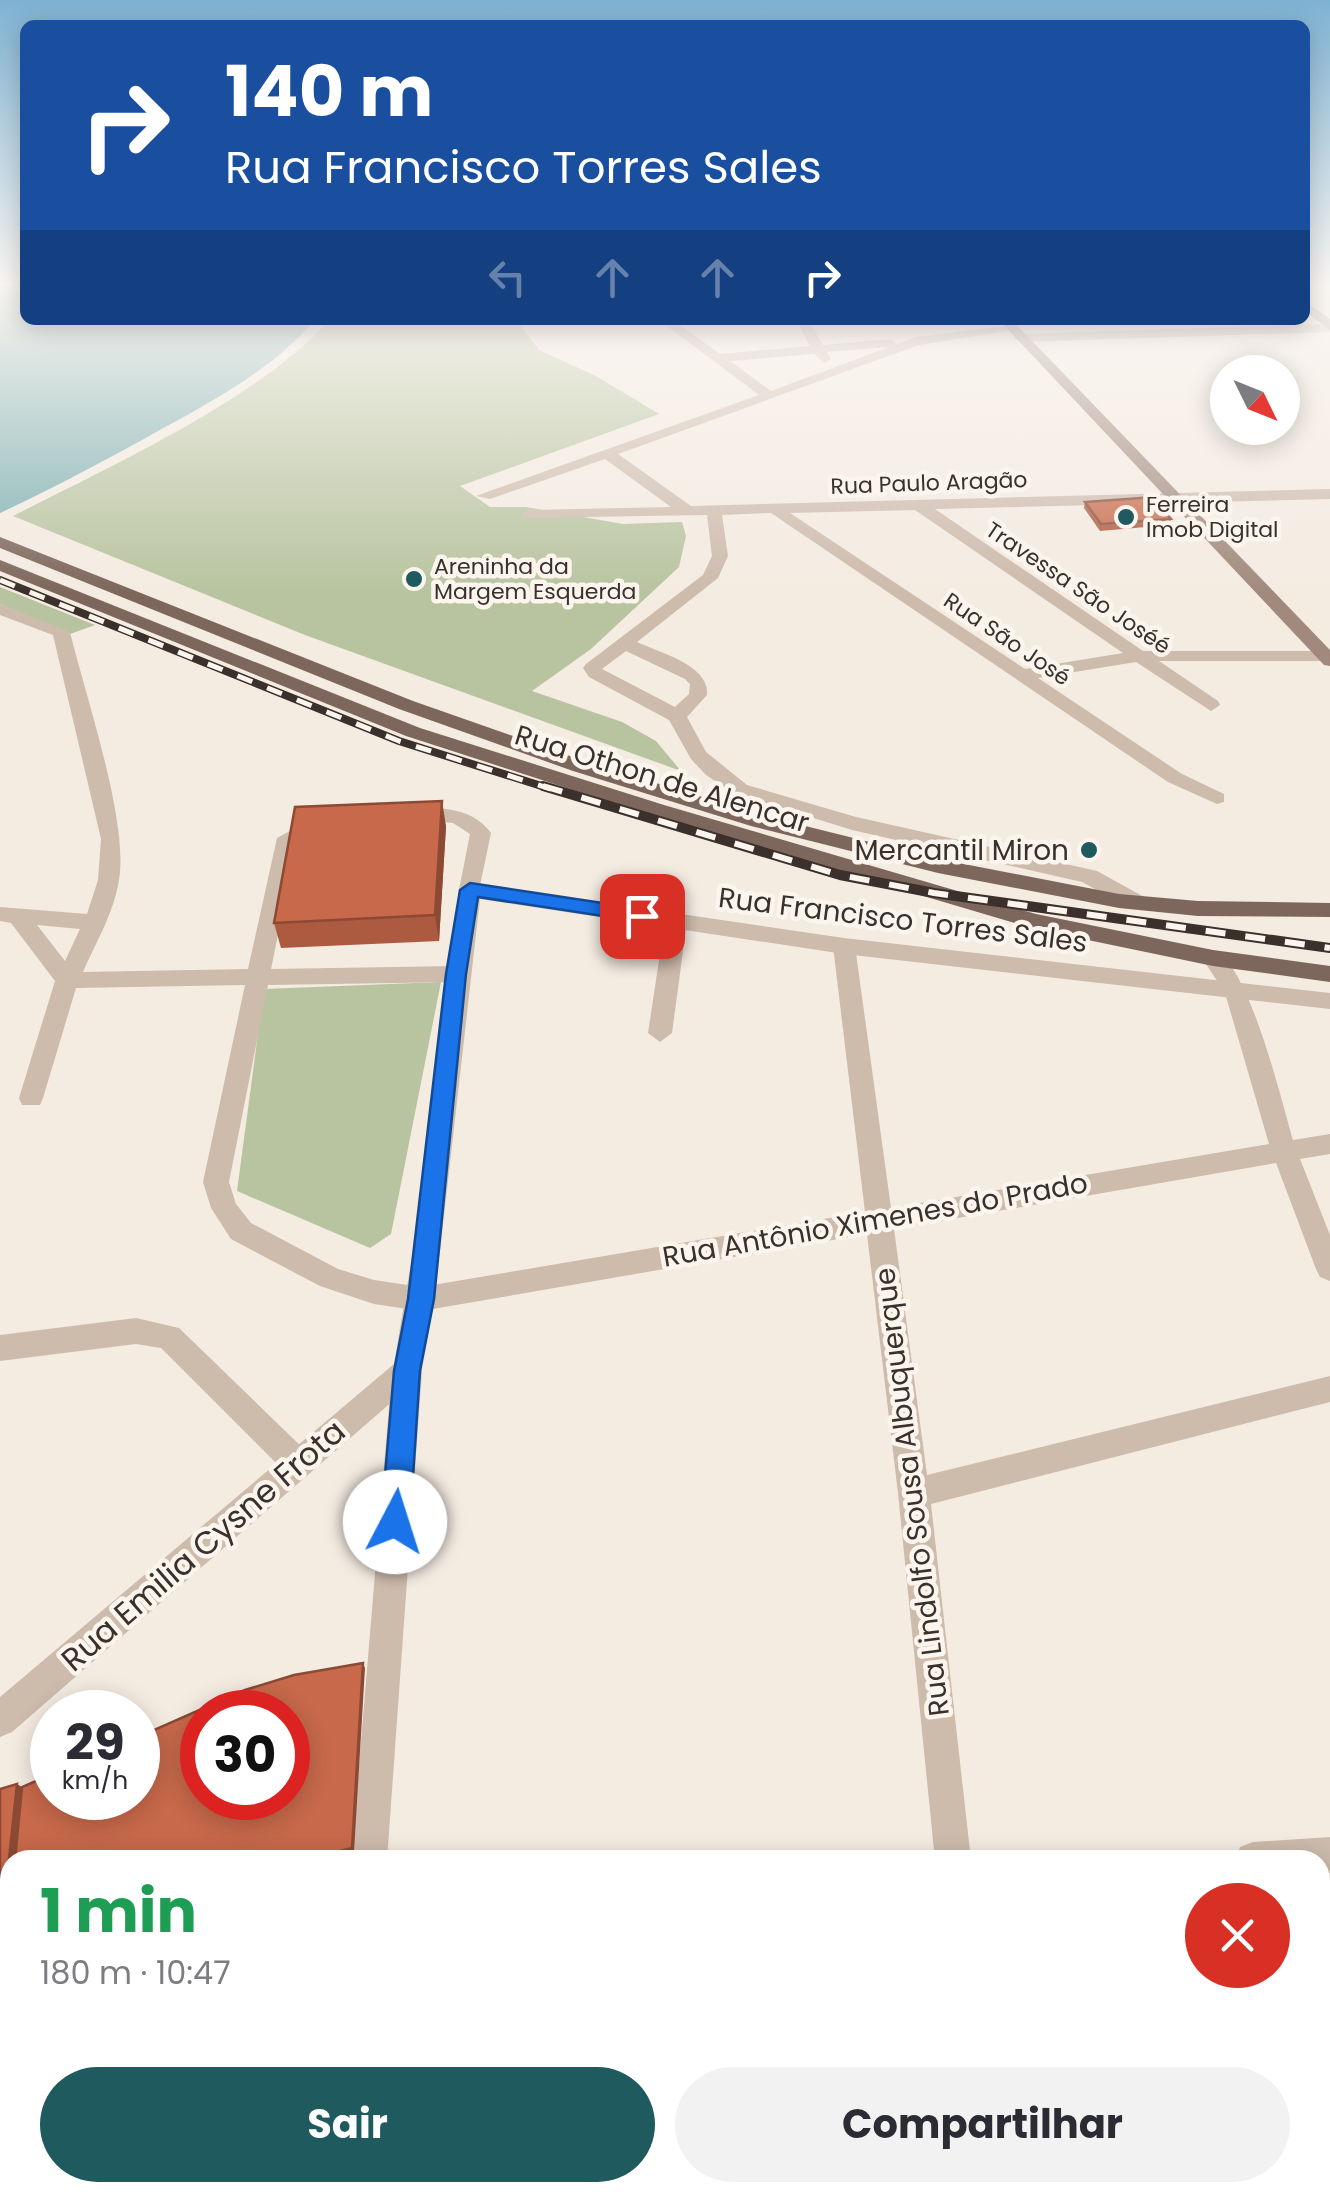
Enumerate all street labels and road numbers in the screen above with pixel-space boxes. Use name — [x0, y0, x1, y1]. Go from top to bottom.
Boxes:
street label: Rua Paulo Aragão — [830, 464, 1028, 502]
street label: Travessa São Joséé — [979, 514, 1177, 662]
street label: Rua São José — [937, 585, 1077, 693]
street label: Rua Othon de Alencar — [510, 716, 814, 842]
street label: Rua Francisco Torres Sales — [716, 878, 1090, 962]
street label: Rua Antônio Ximenes do Prado — [659, 1163, 1091, 1277]
street label: Rua Lindolfo Sousa Albuquerque — [865, 1266, 959, 1718]
street label: Rua Emilia Cysne Frota — [51, 1409, 355, 1681]

